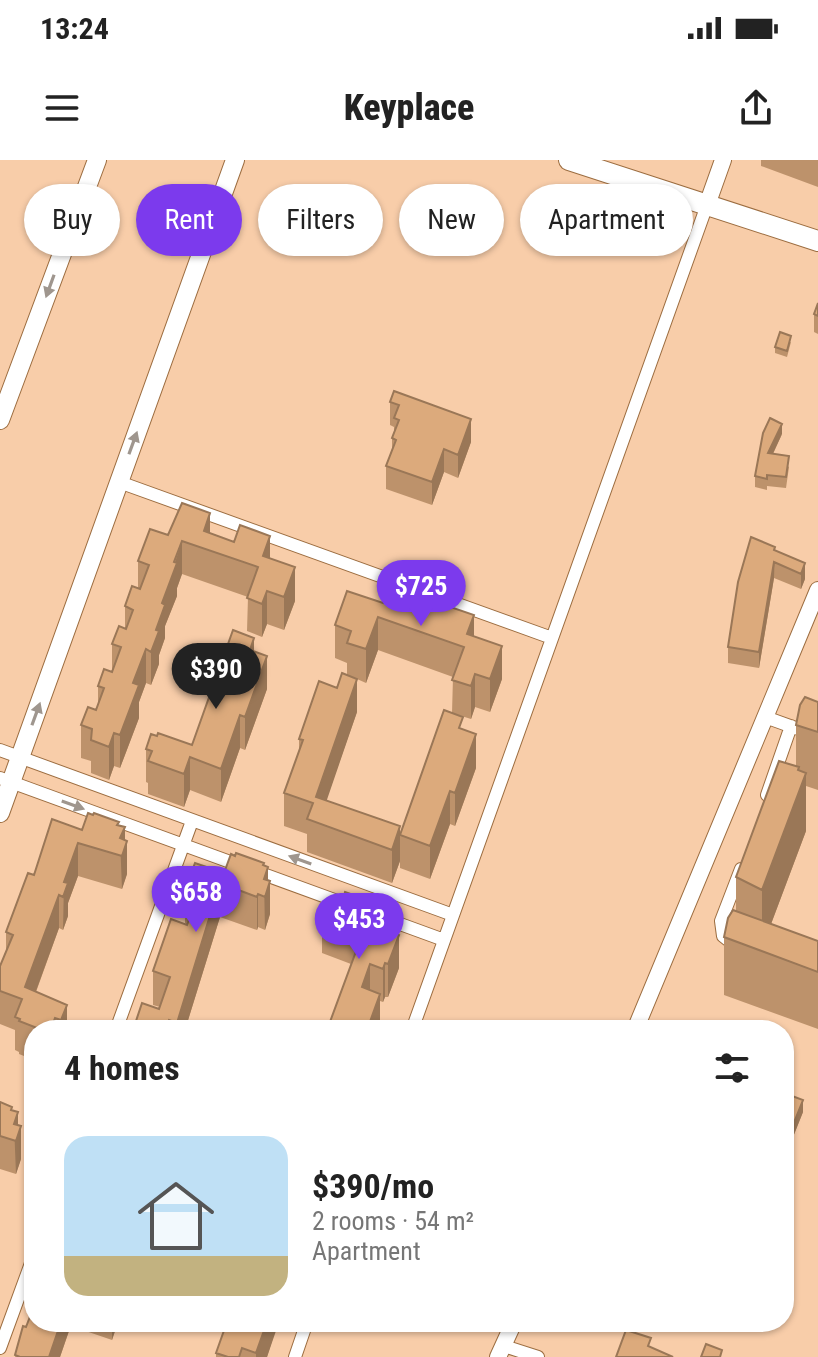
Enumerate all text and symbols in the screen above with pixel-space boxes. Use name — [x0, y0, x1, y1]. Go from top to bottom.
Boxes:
text: 13:24 — [40, 11, 109, 46]
icon: menu — [40, 86, 84, 130]
icon: share — [734, 86, 778, 130]
text: Keyplace — [344, 87, 474, 129]
chip: Buy — [24, 184, 120, 256]
chip: Rent — [136, 184, 242, 256]
chip: Filters — [258, 184, 383, 256]
chip: New — [399, 184, 504, 256]
chip: Apartment — [520, 184, 693, 256]
one-way arrow — [43, 274, 56, 298]
one-way arrow — [128, 431, 140, 455]
pin: $725 — [374, 560, 468, 628]
text: $725 — [395, 571, 447, 601]
pin: $390 — [169, 643, 263, 711]
text: $390 — [190, 654, 242, 684]
one-way arrow — [30, 702, 43, 726]
one-way arrow — [61, 799, 85, 812]
one-way arrow — [288, 853, 312, 866]
pin: $658 — [149, 866, 243, 934]
text: $658 — [170, 877, 222, 907]
pin: $453 — [312, 893, 406, 961]
text: $453 — [333, 904, 385, 934]
icon: filters — [710, 1046, 754, 1090]
text: 4 homes — [64, 1048, 180, 1088]
text: $390/mo — [312, 1166, 434, 1206]
icon: home — [128, 1168, 224, 1264]
text: 2 rooms · 54 m² — [312, 1206, 474, 1236]
text: Apartment — [312, 1236, 421, 1266]

